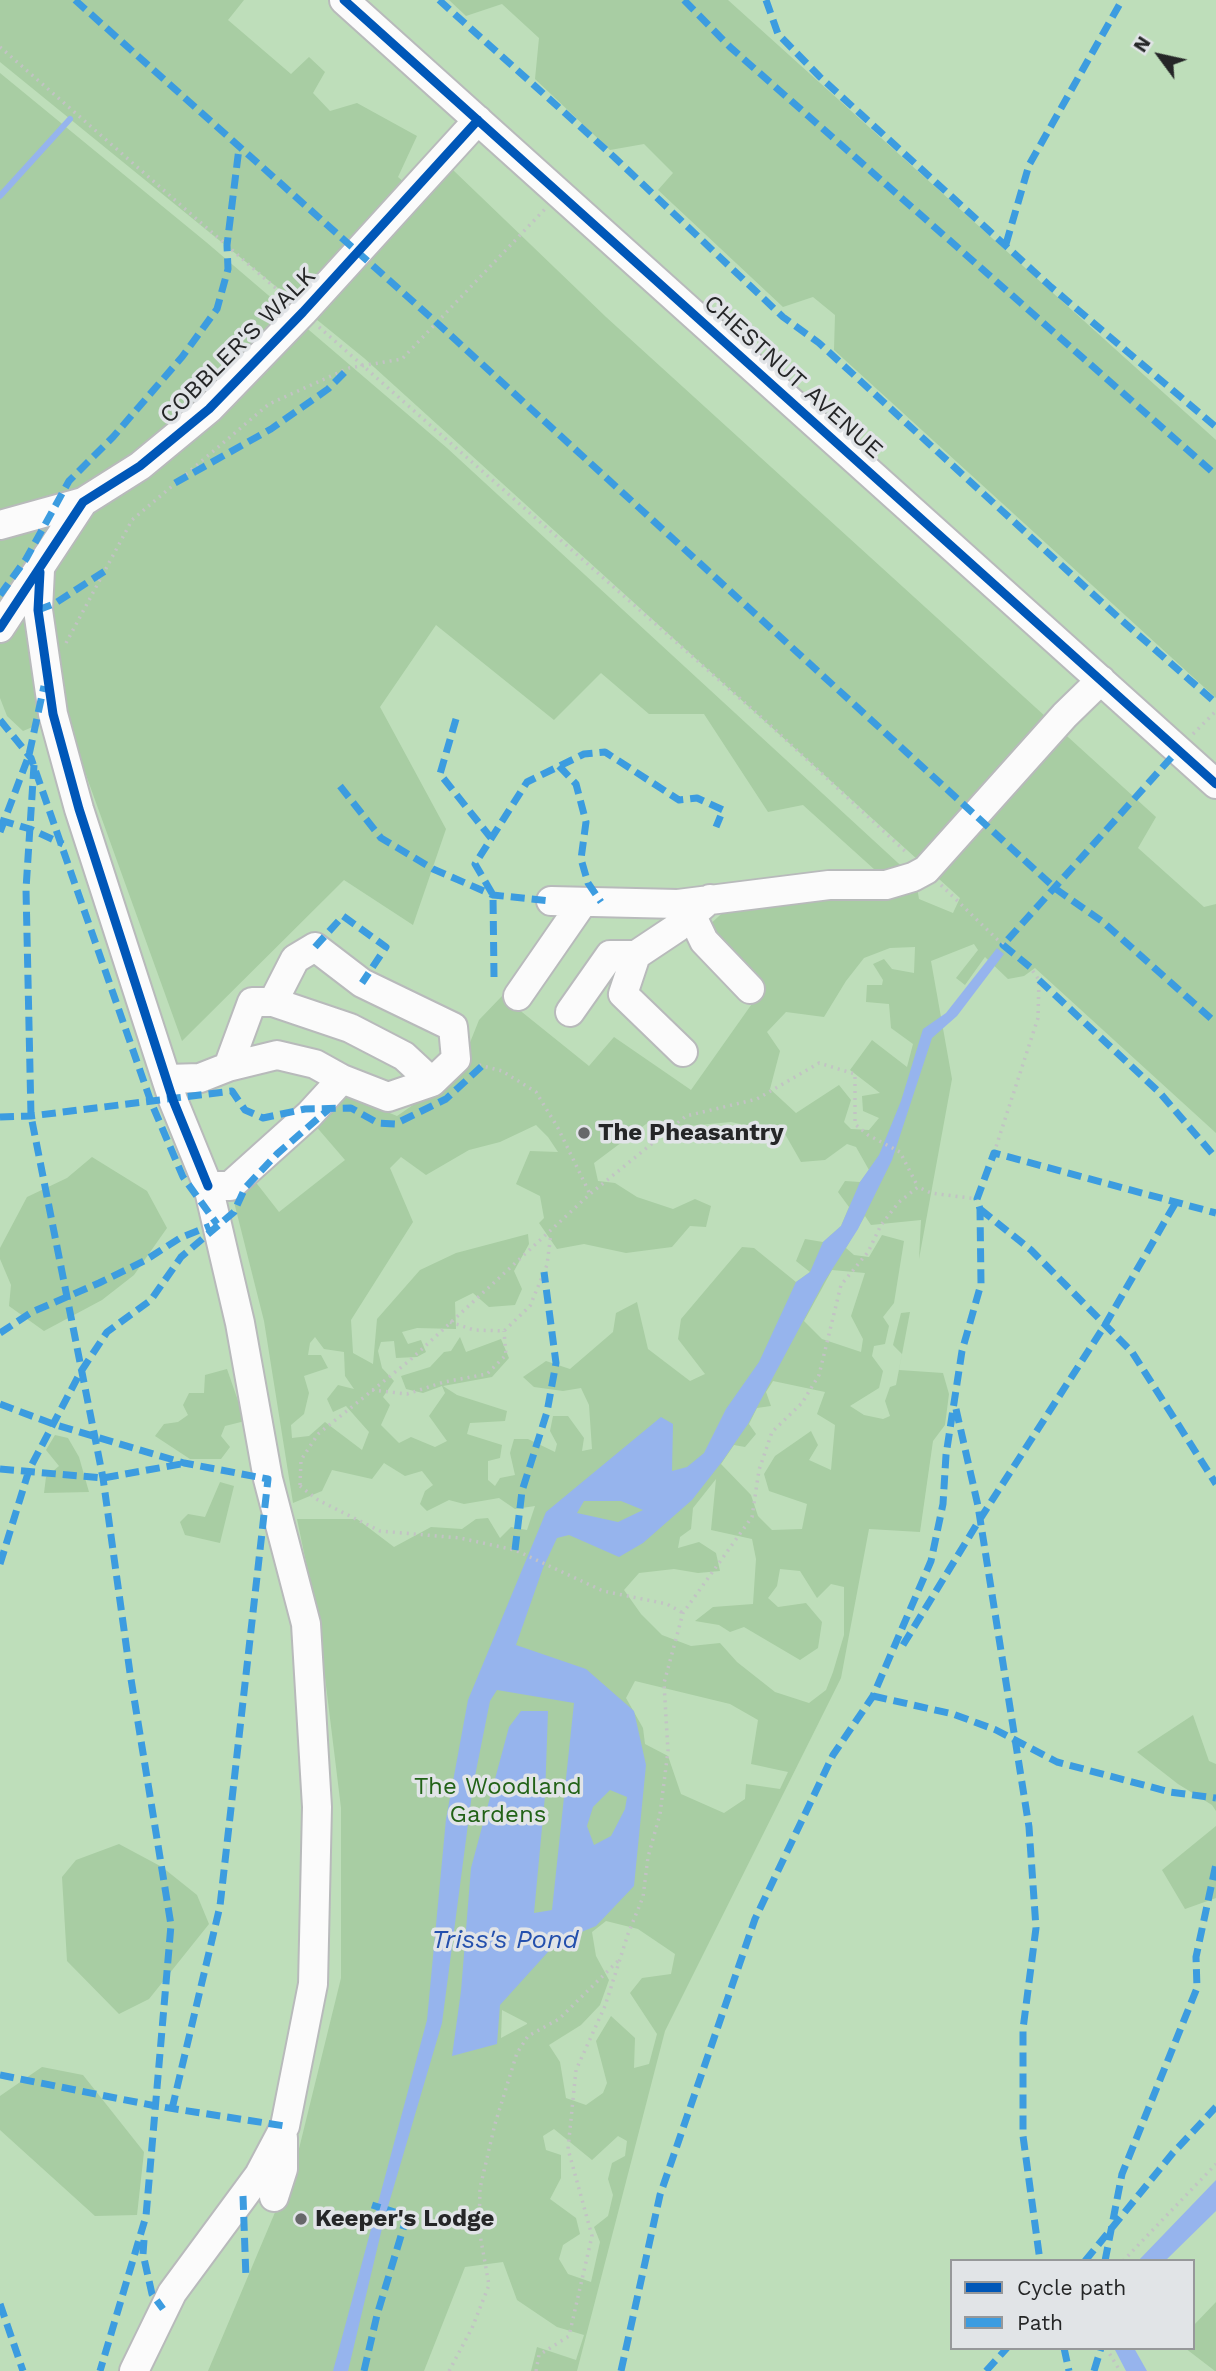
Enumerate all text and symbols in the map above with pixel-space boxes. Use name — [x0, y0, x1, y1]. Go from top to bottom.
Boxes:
north arrow — [1125, 21, 1195, 91]
text: N — [1128, 32, 1155, 56]
street label: COBBLER'S WALK — [154, 262, 322, 430]
street label: CHESTNUT AVENUE — [698, 289, 888, 465]
place label: The Pheasantry — [598, 1119, 784, 1147]
marker: The Pheasantry — [576, 1125, 592, 1141]
park label: The Woodland Gardens — [414, 1773, 582, 1829]
water label: Triss's Pond — [431, 1924, 579, 1956]
place label: Keeper's Lodge — [315, 2205, 494, 2233]
marker: Keeper's Lodge — [293, 2211, 309, 2227]
legend — [950, 2259, 1195, 2350]
text: Cycle path — [1017, 2275, 1126, 2300]
text: Path — [1017, 2310, 1063, 2335]

